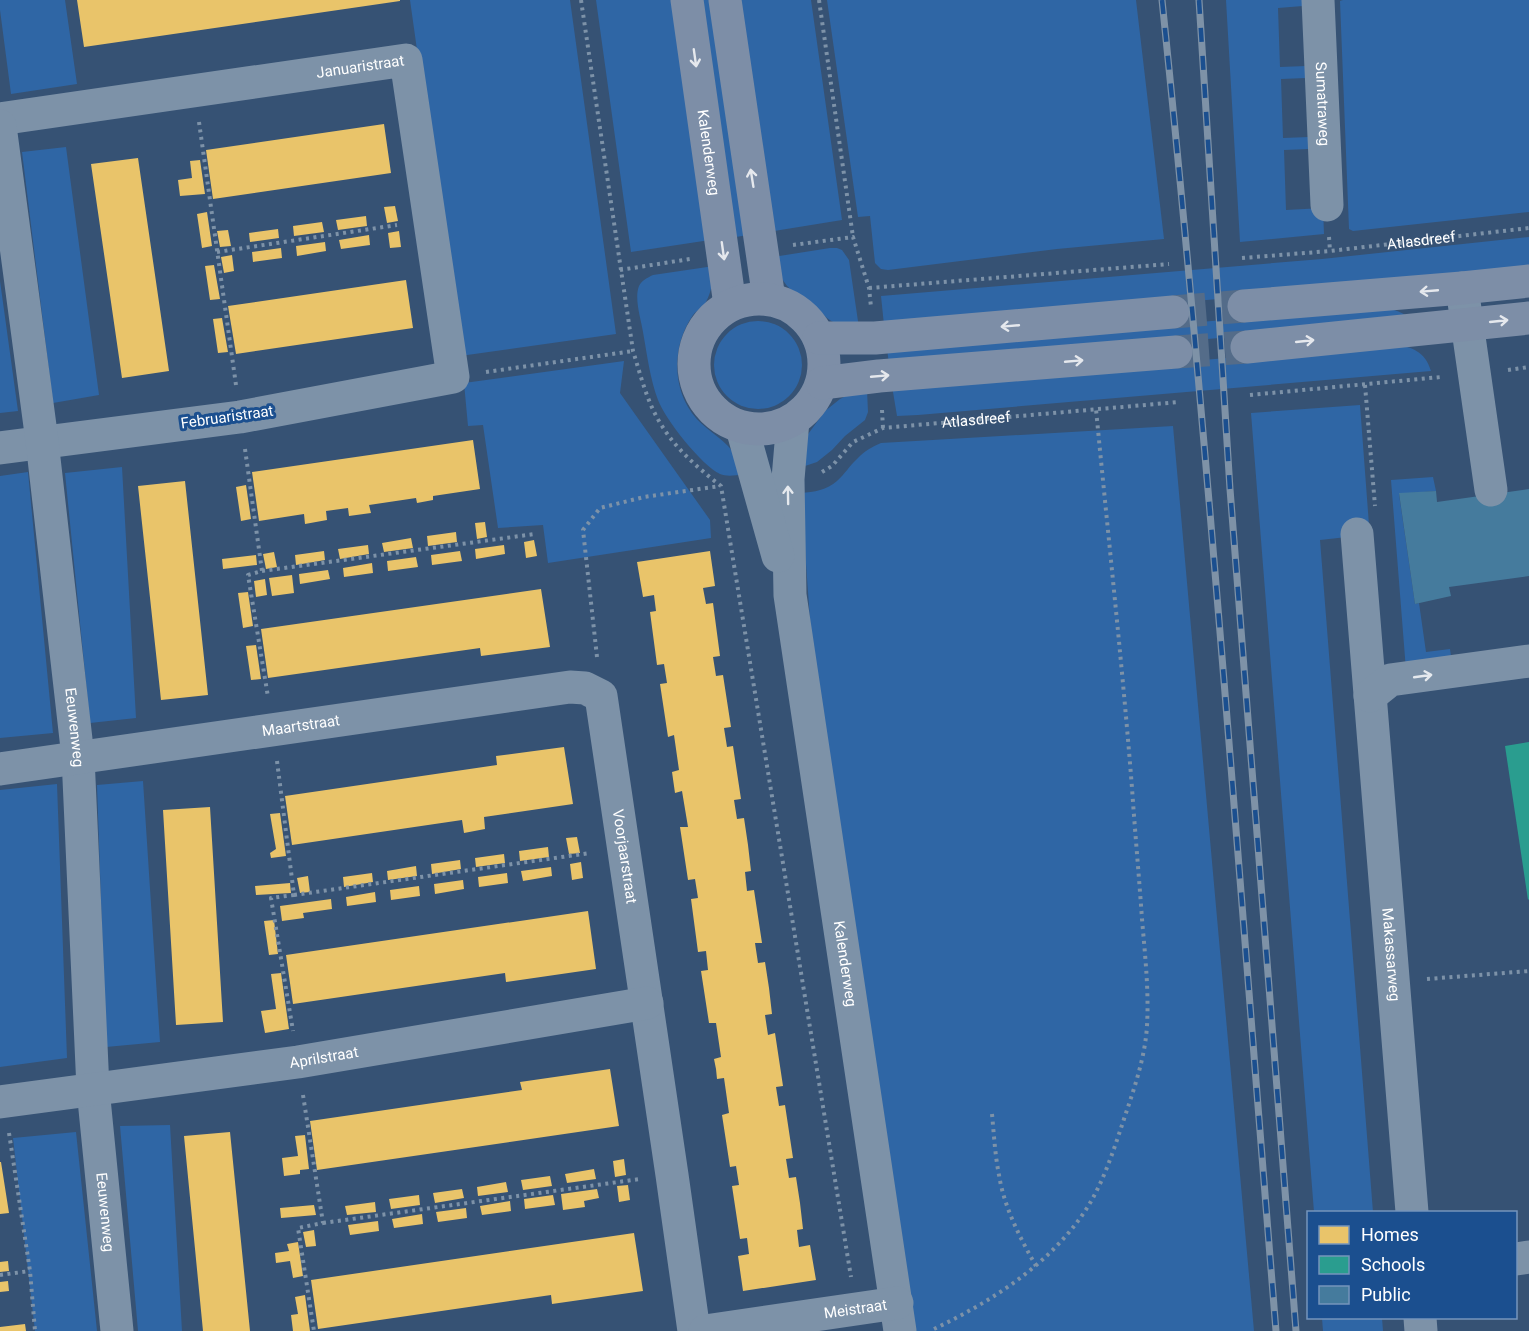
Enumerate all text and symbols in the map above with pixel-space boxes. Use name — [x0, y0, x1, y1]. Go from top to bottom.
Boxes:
one-way arrow — [690, 48, 701, 67]
street label: Januaristraat — [315, 51, 405, 82]
street label: Sumatraweg — [1312, 61, 1333, 146]
street label: Kalenderweg — [694, 108, 723, 197]
one-way arrow — [746, 169, 757, 189]
street label: Atlasdreef — [1386, 227, 1457, 253]
one-way arrow — [717, 241, 728, 260]
one-way arrow — [1420, 286, 1440, 297]
one-way arrow — [1489, 315, 1509, 326]
one-way arrow — [1001, 321, 1021, 332]
one-way arrow — [1295, 335, 1315, 346]
one-way arrow — [1064, 355, 1084, 366]
one-way arrow — [870, 370, 890, 381]
street label: Februaristraat — [179, 402, 275, 432]
street label: Atlasdreef — [941, 408, 1012, 432]
one-way arrow — [783, 485, 794, 505]
one-way arrow — [1412, 670, 1432, 681]
street label: Eeuwenweg — [61, 687, 87, 768]
street label: Maartstraat — [261, 711, 341, 740]
street label: Voorjaarstraat — [609, 808, 641, 905]
street label: Makassarweg — [1378, 907, 1404, 1002]
street label: Kalenderweg — [830, 919, 860, 1008]
street label: Aprilstraat — [289, 1043, 360, 1072]
street label: Eeuwenweg — [92, 1172, 118, 1253]
legend — [1307, 1211, 1517, 1319]
text: Homes — [1361, 1224, 1419, 1245]
text: Schools — [1361, 1254, 1425, 1275]
text: Public — [1361, 1284, 1411, 1305]
street label: Meistraat — [823, 1296, 888, 1323]

